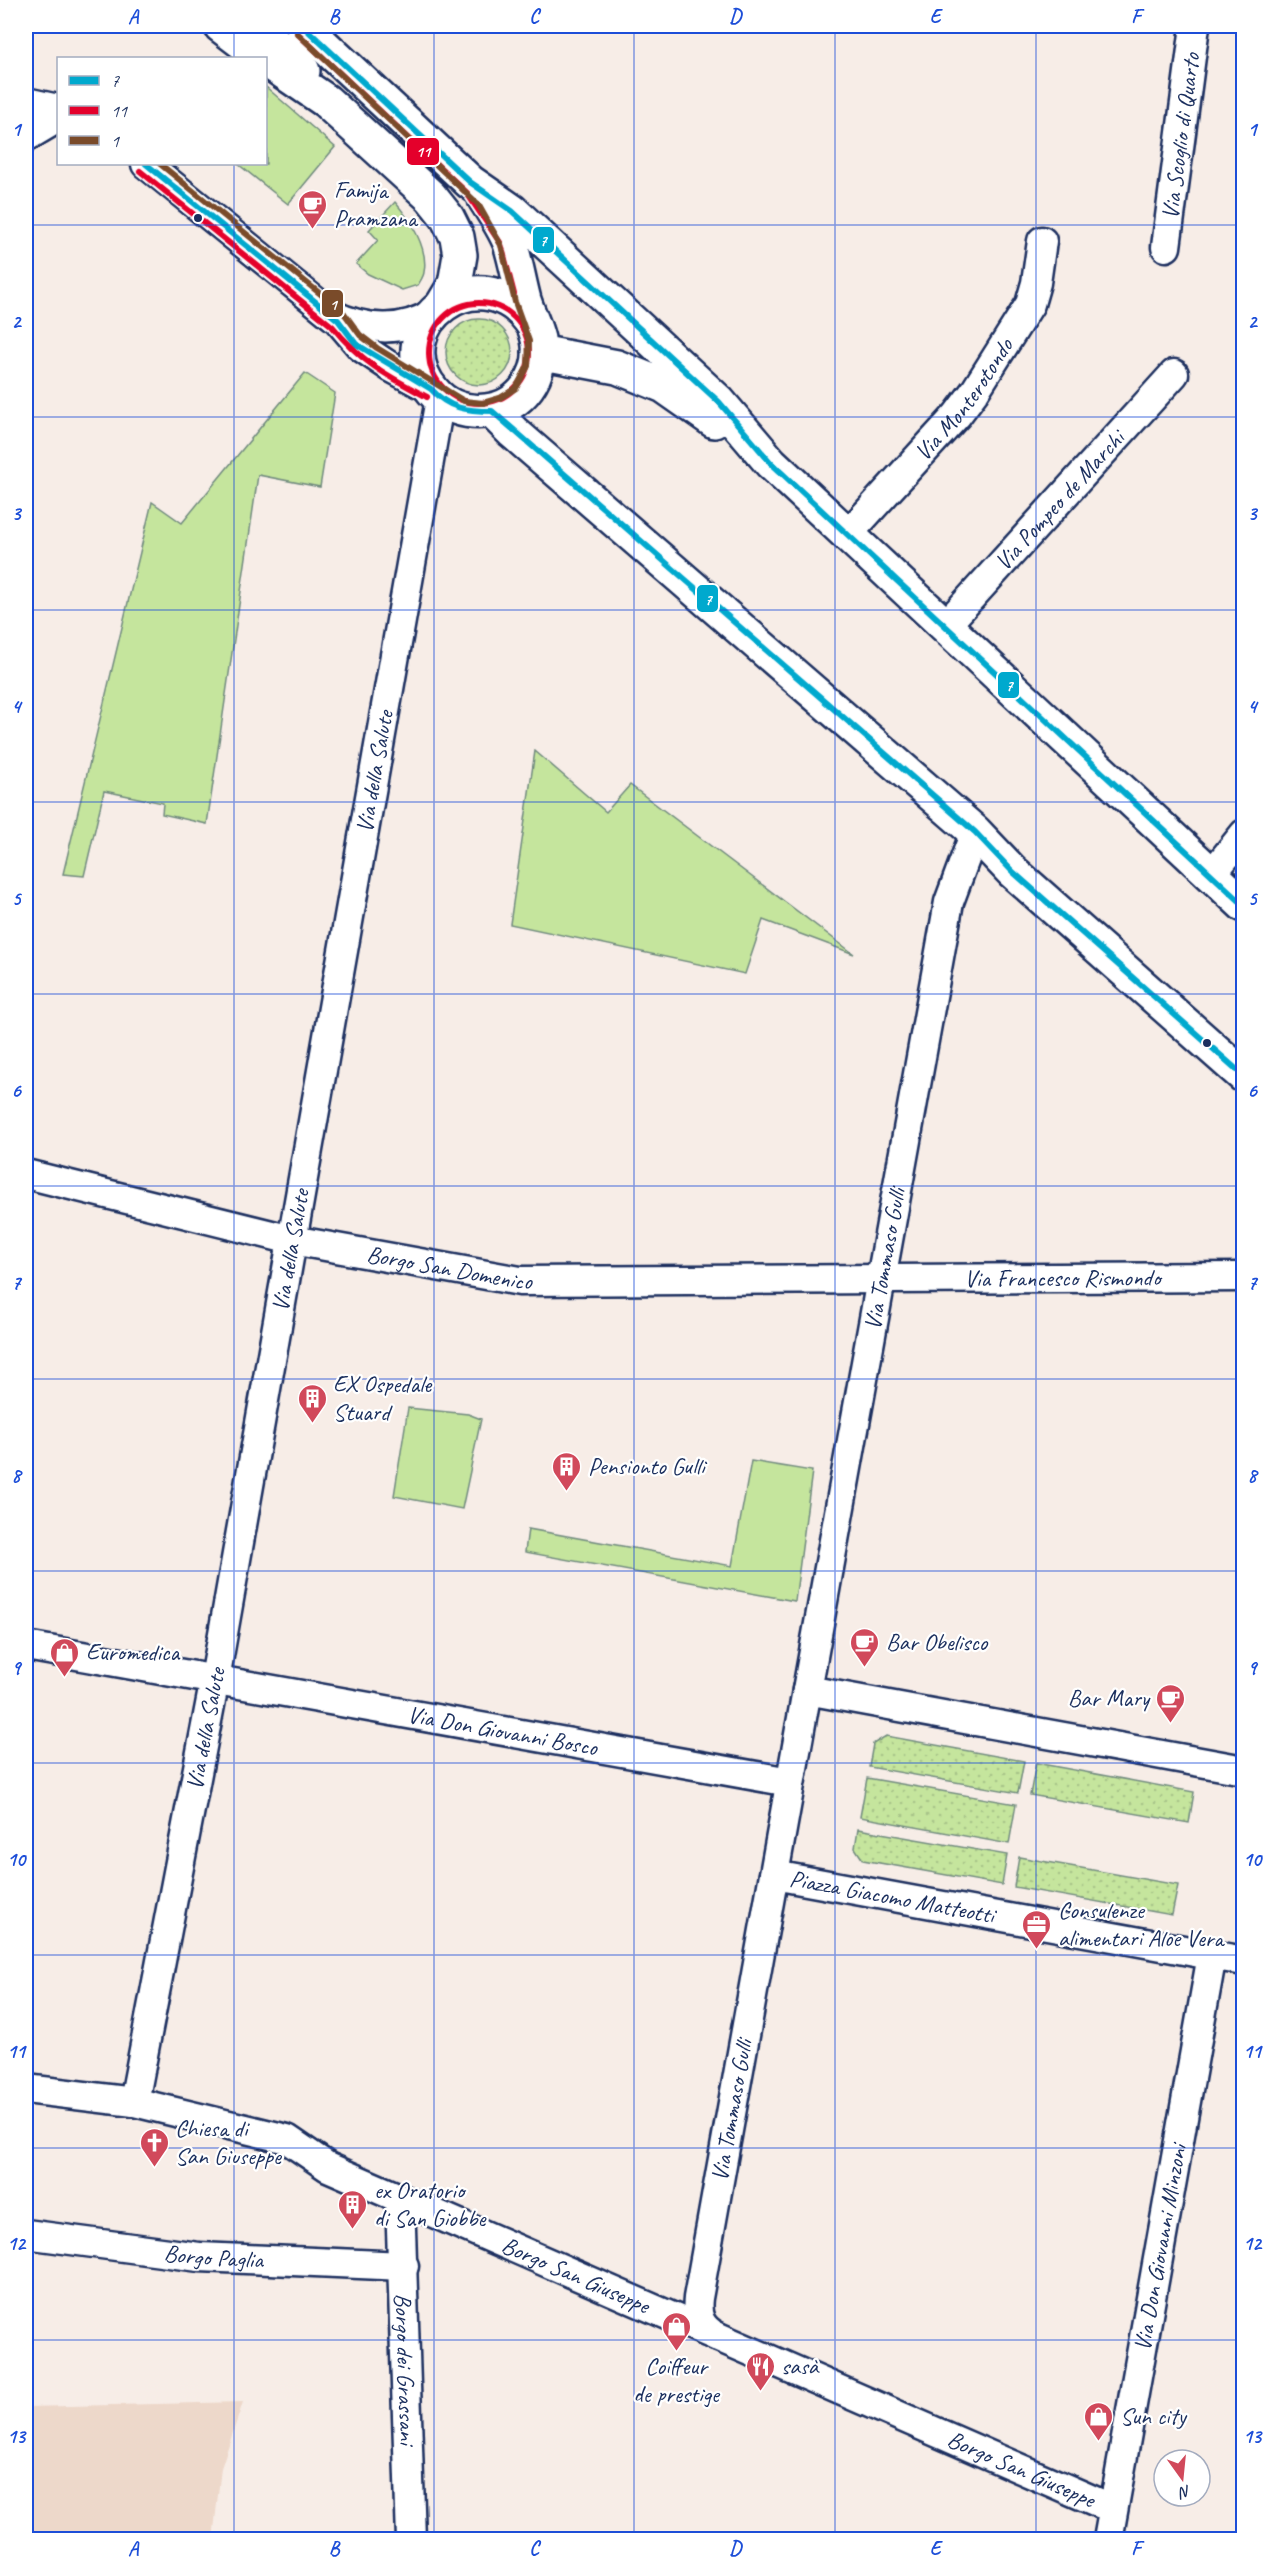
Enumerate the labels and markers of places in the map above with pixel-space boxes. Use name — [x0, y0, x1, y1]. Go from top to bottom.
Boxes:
place label: Famija Pramzana — [334, 175, 419, 233]
cafe icon: Famija Pramzana — [297, 188, 329, 230]
unlabelled marker — [192, 212, 204, 224]
unlabelled marker — [1201, 1037, 1213, 1049]
place label: EX Ospedale Stuard — [333, 1369, 433, 1427]
building icon: EX Ospedale Stuard — [296, 1382, 328, 1424]
building icon: Pensionto Gulli — [551, 1450, 583, 1492]
place label: Pensionto Gulli — [588, 1451, 708, 1481]
cafe icon: Bar Obelisco — [849, 1626, 881, 1668]
place label: Bar Obelisco — [886, 1627, 989, 1657]
shop icon: Euromedica — [49, 1636, 81, 1678]
place label: Euromedica — [86, 1637, 181, 1667]
cafe icon: Bar Mary — [1154, 1682, 1186, 1724]
place label: Bar Mary — [1068, 1683, 1151, 1713]
place label: Consulenze alimentari Aloe Vera — [1058, 1895, 1225, 1953]
office icon: Consulenze alimentari Aloe Vera — [1021, 1908, 1053, 1950]
place label: Chiesa di San Giuseppe — [175, 2113, 283, 2171]
church icon: Chiesa di San Giuseppe — [138, 2126, 170, 2168]
place label: ex Oratorio di San Giobbe — [374, 2175, 487, 2233]
building icon: ex Oratorio di San Giobbe — [337, 2188, 369, 2230]
shop icon: Coiffeur de prestige — [660, 2310, 692, 2352]
restaurant icon: sasà — [744, 2350, 776, 2392]
place label: Coiffeur de prestige — [633, 2351, 721, 2409]
place label: sasà — [781, 2351, 820, 2381]
shop icon: Sun city — [1083, 2400, 1115, 2442]
place label: Sun city — [1120, 2401, 1188, 2431]

